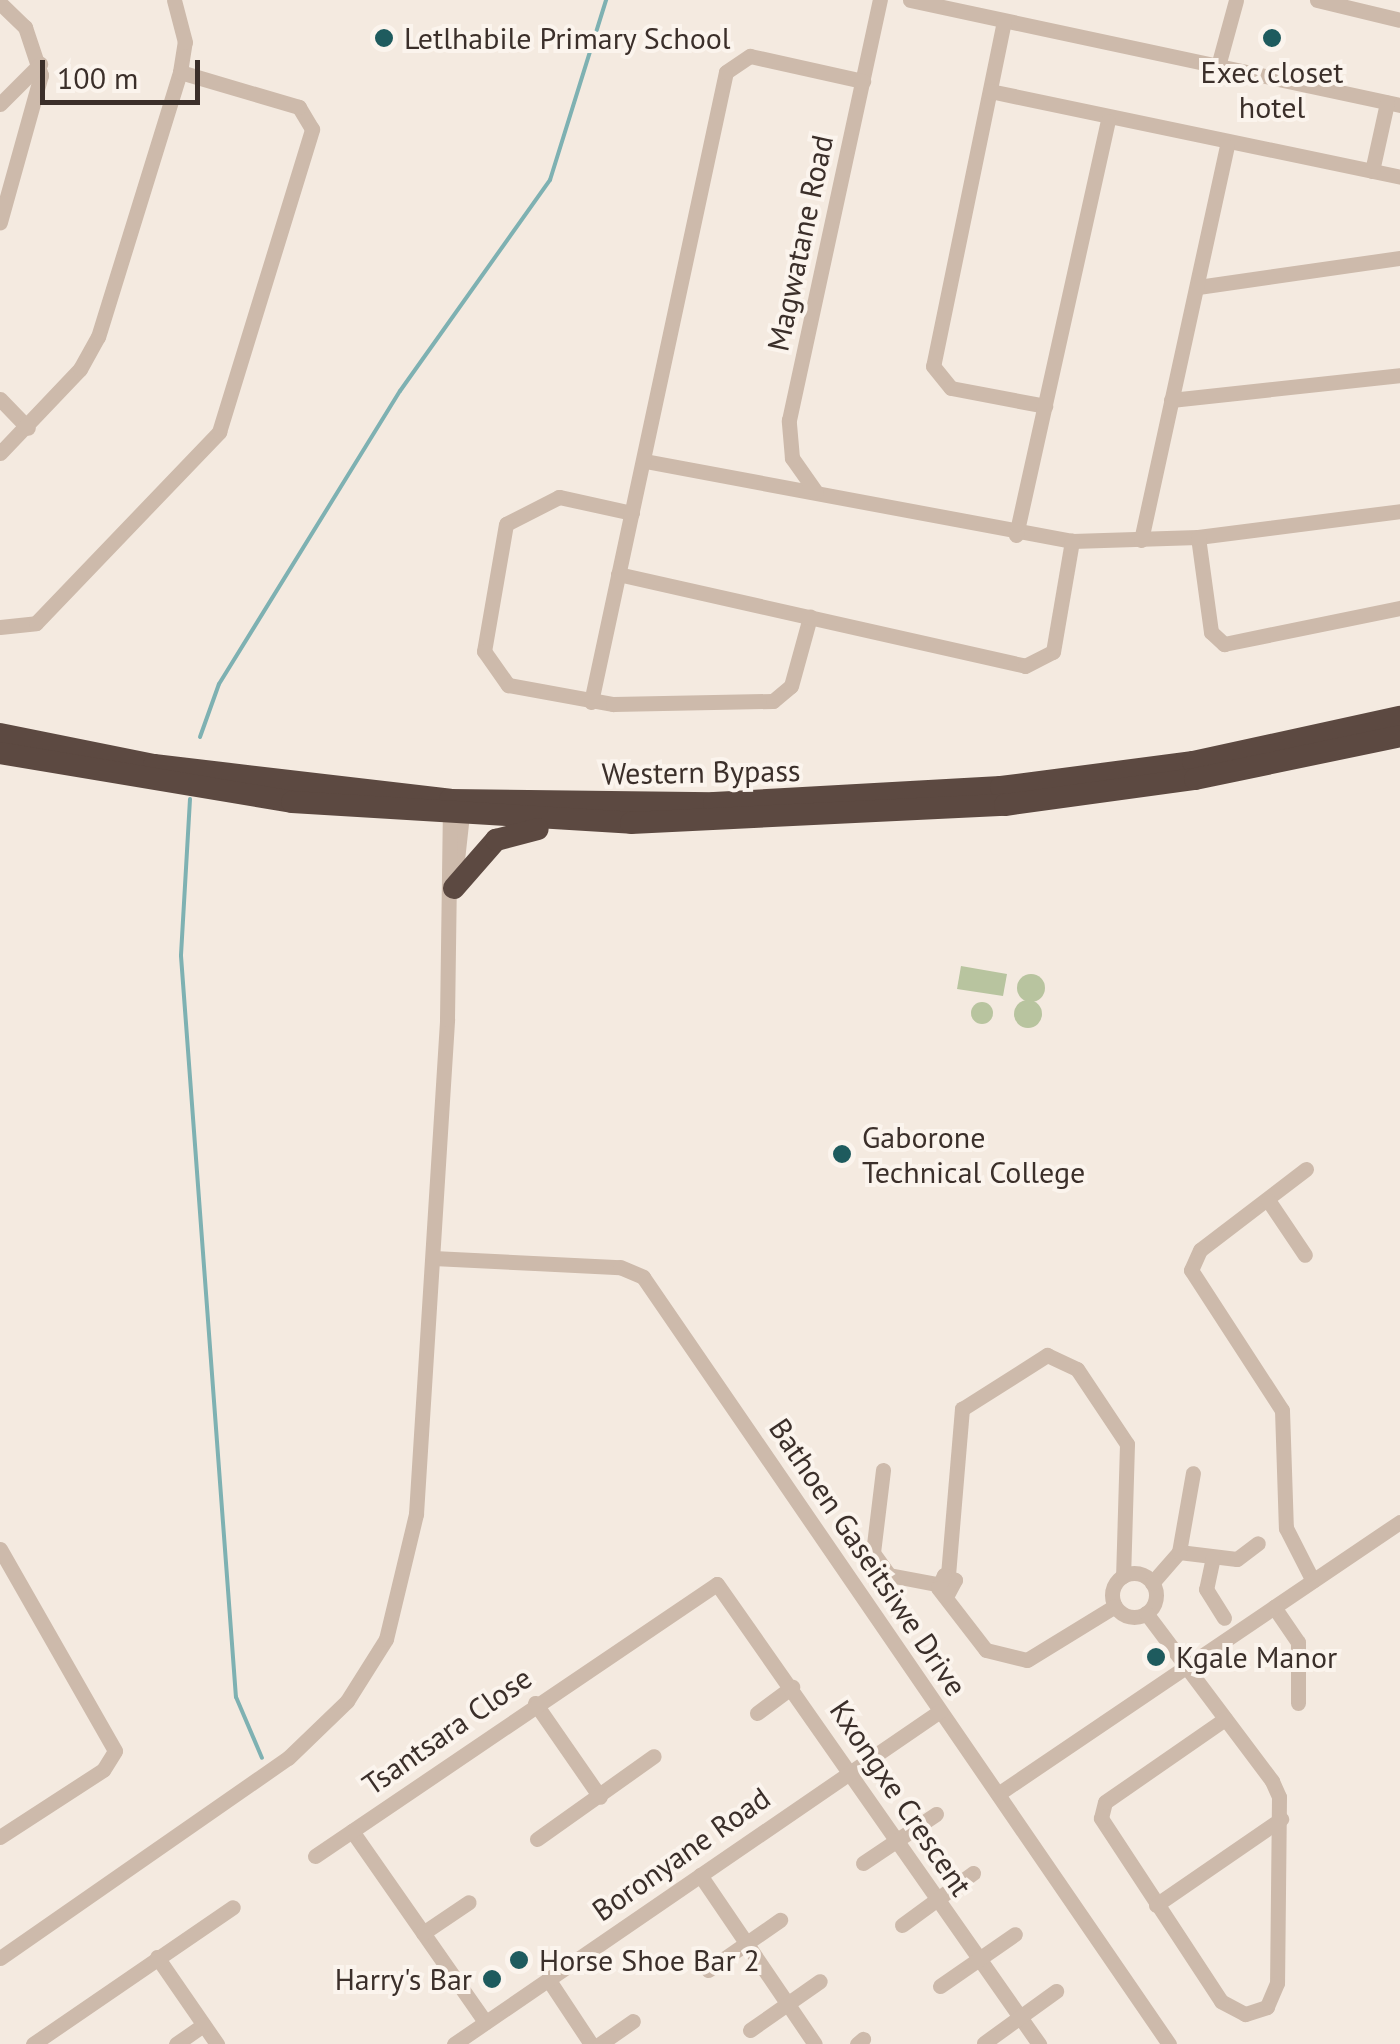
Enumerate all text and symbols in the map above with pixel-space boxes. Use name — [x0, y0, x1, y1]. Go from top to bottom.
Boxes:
place label: Letlhabile Primary School — [404, 20, 732, 56]
marker: Letlhabile Primary School — [373, 27, 395, 49]
marker: Exec closet hotel — [1261, 27, 1283, 49]
scale bar — [45, 40, 205, 102]
place label: Exec closet hotel — [1200, 54, 1344, 124]
text: 100 m — [57, 58, 138, 97]
street label: Magwatane Road — [760, 132, 840, 354]
street label: Western Bypass — [601, 752, 801, 792]
place label: Gaborone Technical College — [862, 1119, 1085, 1190]
marker: Gaborone Technical College — [831, 1143, 853, 1165]
street label: Bathoen Gaseitsiwe Drive — [762, 1411, 974, 1703]
place label: Kgale Manor — [1176, 1639, 1337, 1675]
marker: Kgale Manor — [1145, 1646, 1167, 1668]
street label: Tsantsara Close — [356, 1659, 538, 1803]
street label: Kxongxe Crescent — [822, 1693, 980, 1903]
street label: Boronyane Road — [585, 1780, 777, 1928]
place label: Horse Shoe Bar 2 — [539, 1942, 760, 1978]
marker: Horse Shoe Bar 2 — [508, 1949, 530, 1971]
place label: Harry's Bar — [335, 1961, 472, 1997]
marker: Harry's Bar — [481, 1968, 503, 1990]

